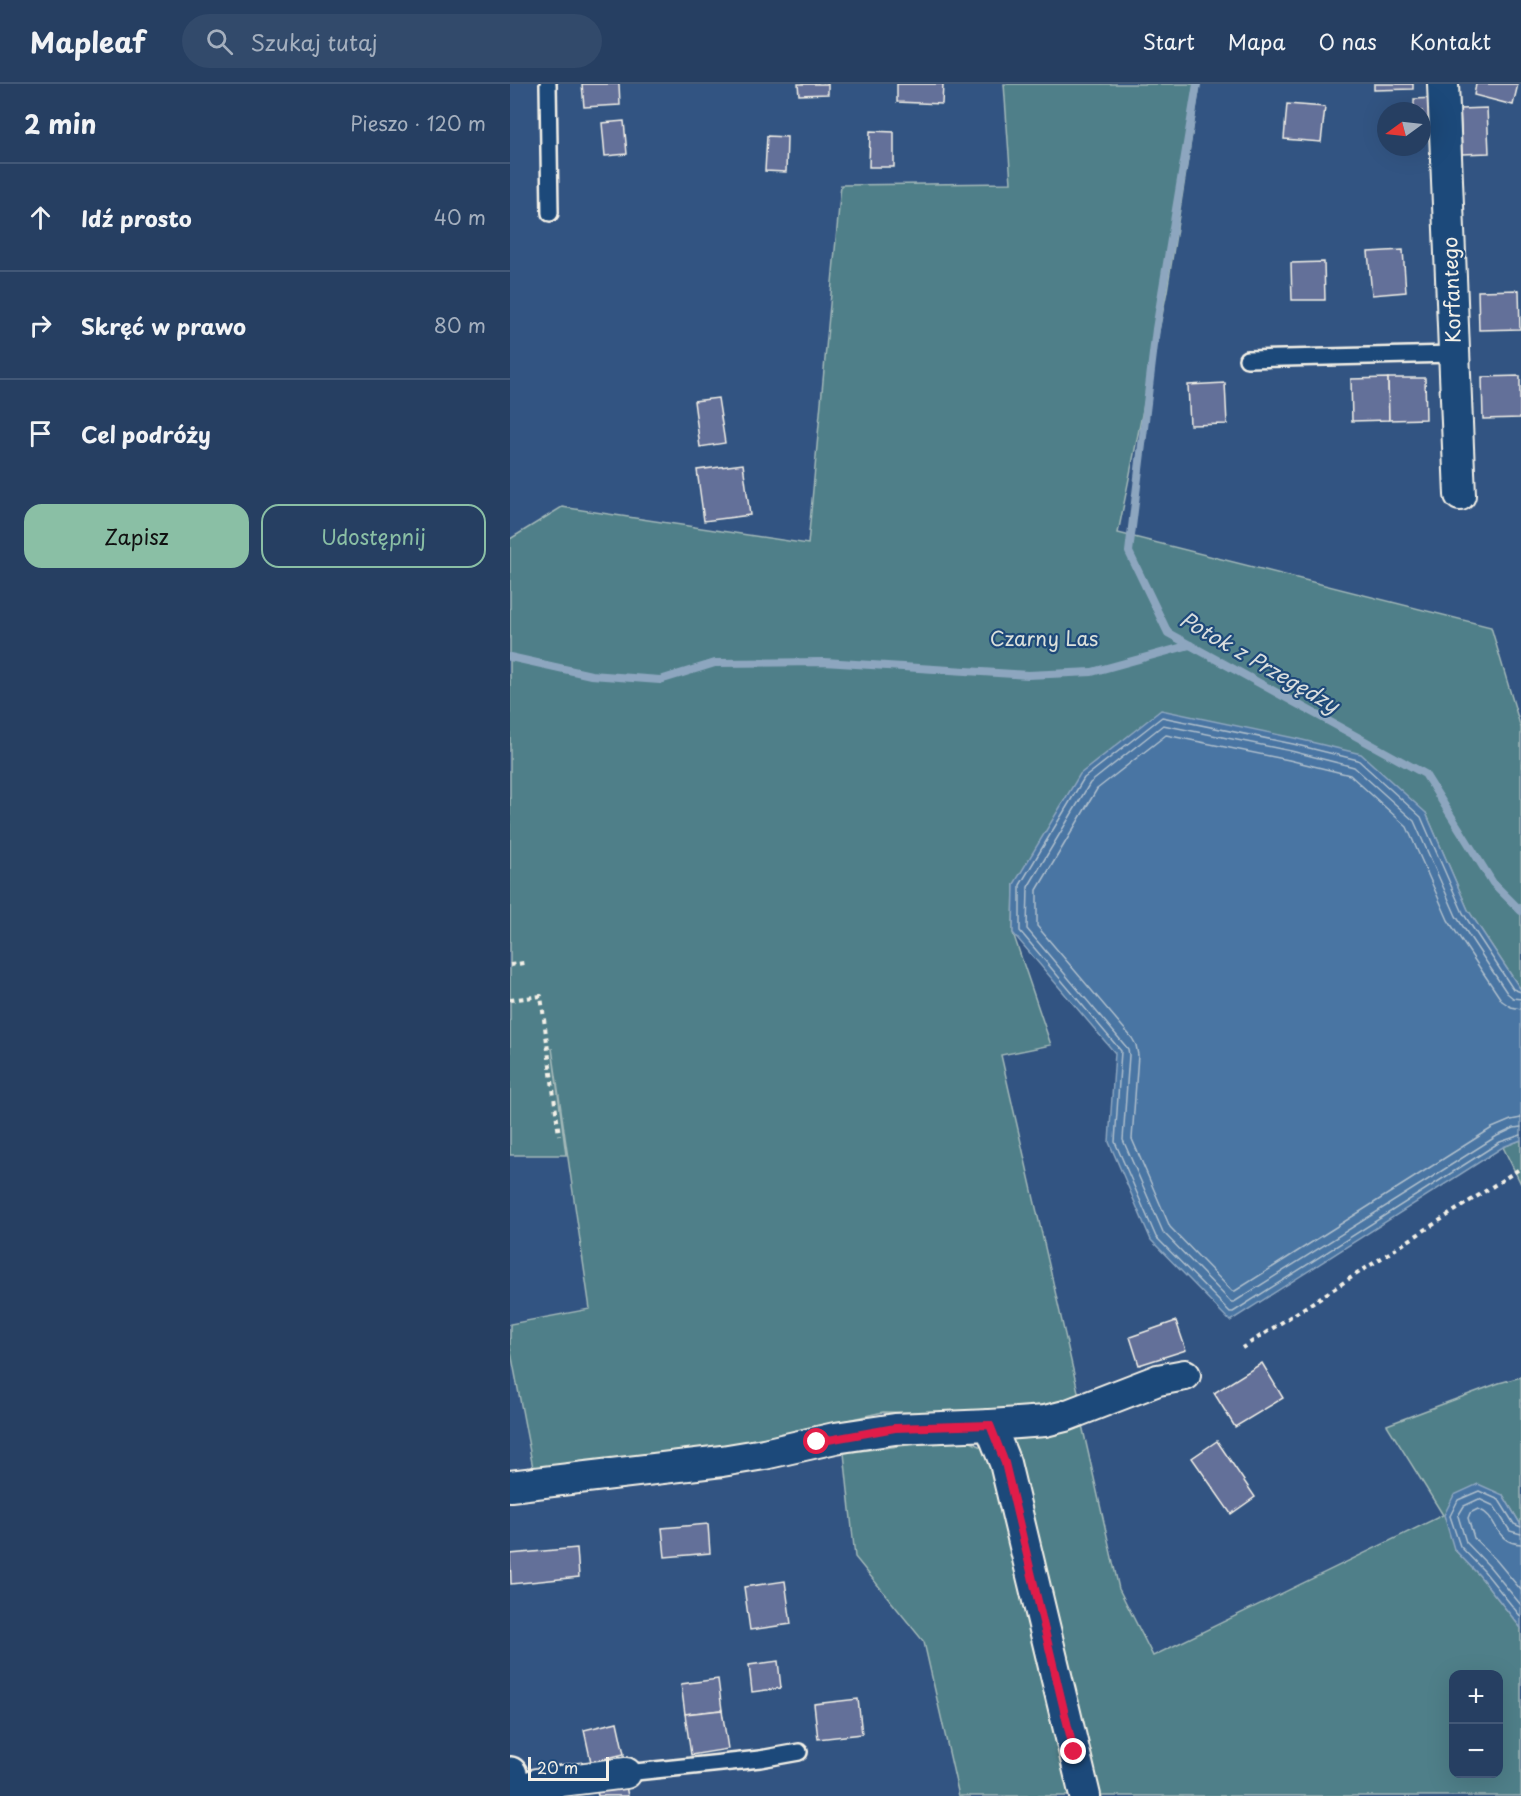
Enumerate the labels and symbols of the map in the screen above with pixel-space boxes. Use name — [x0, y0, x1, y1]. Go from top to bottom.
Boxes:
north arrow — [1377, 102, 1431, 156]
street label: Korfantego — [1434, 236, 1468, 344]
water label: Potok z Przegędzy — [1174, 602, 1347, 720]
park label: Czarny Las — [990, 623, 1098, 653]
route start — [803, 1428, 829, 1454]
route end — [1060, 1738, 1086, 1764]
scale bar — [528, 1754, 609, 1782]

